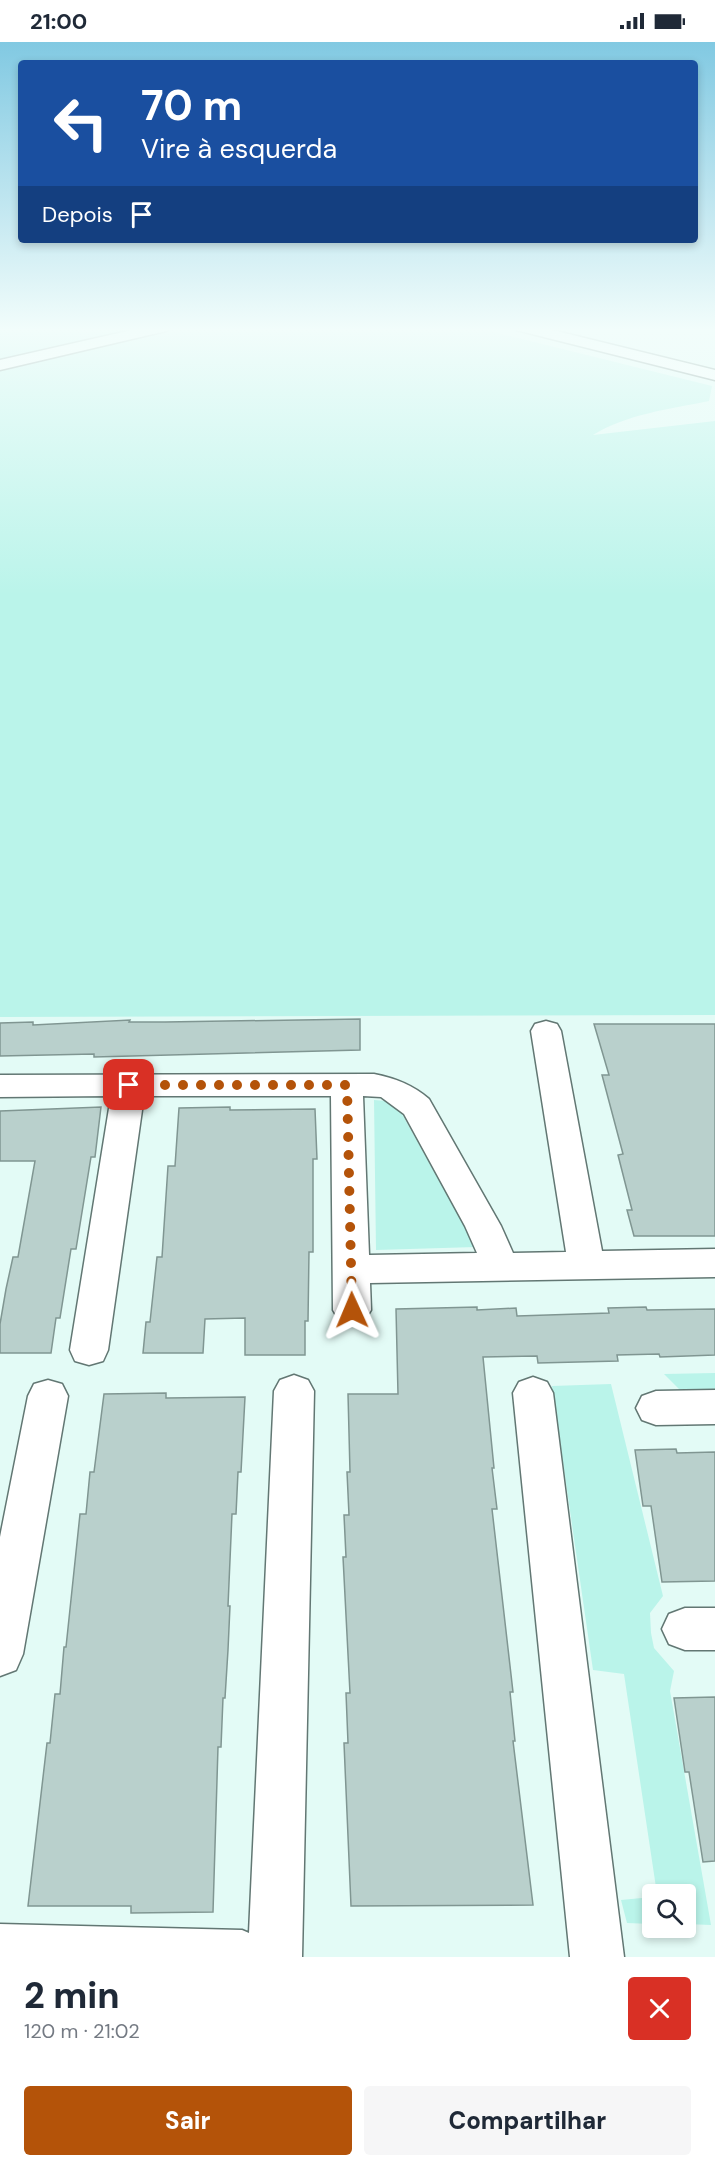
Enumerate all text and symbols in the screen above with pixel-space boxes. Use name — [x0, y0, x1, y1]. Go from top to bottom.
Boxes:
text: 21:00 — [30, 7, 87, 36]
text: 70 m — [141, 78, 242, 133]
icon: left — [42, 84, 120, 162]
text: Vire à esquerda — [141, 131, 337, 166]
icon: arrive — [125, 198, 158, 231]
text: Depois — [42, 200, 113, 229]
pin — [103, 1059, 154, 1110]
icon: arrive — [112, 1068, 145, 1101]
position arrow — [320, 1278, 384, 1342]
map controls — [642, 1884, 696, 1938]
button: search — [642, 1884, 696, 1938]
text: 2 min — [24, 1972, 120, 2019]
button: close — [628, 1977, 691, 2040]
text: 120 m · 21:02 — [24, 2018, 140, 2044]
button: Sair — [24, 2086, 352, 2155]
button: Compartilhar — [364, 2086, 691, 2155]

